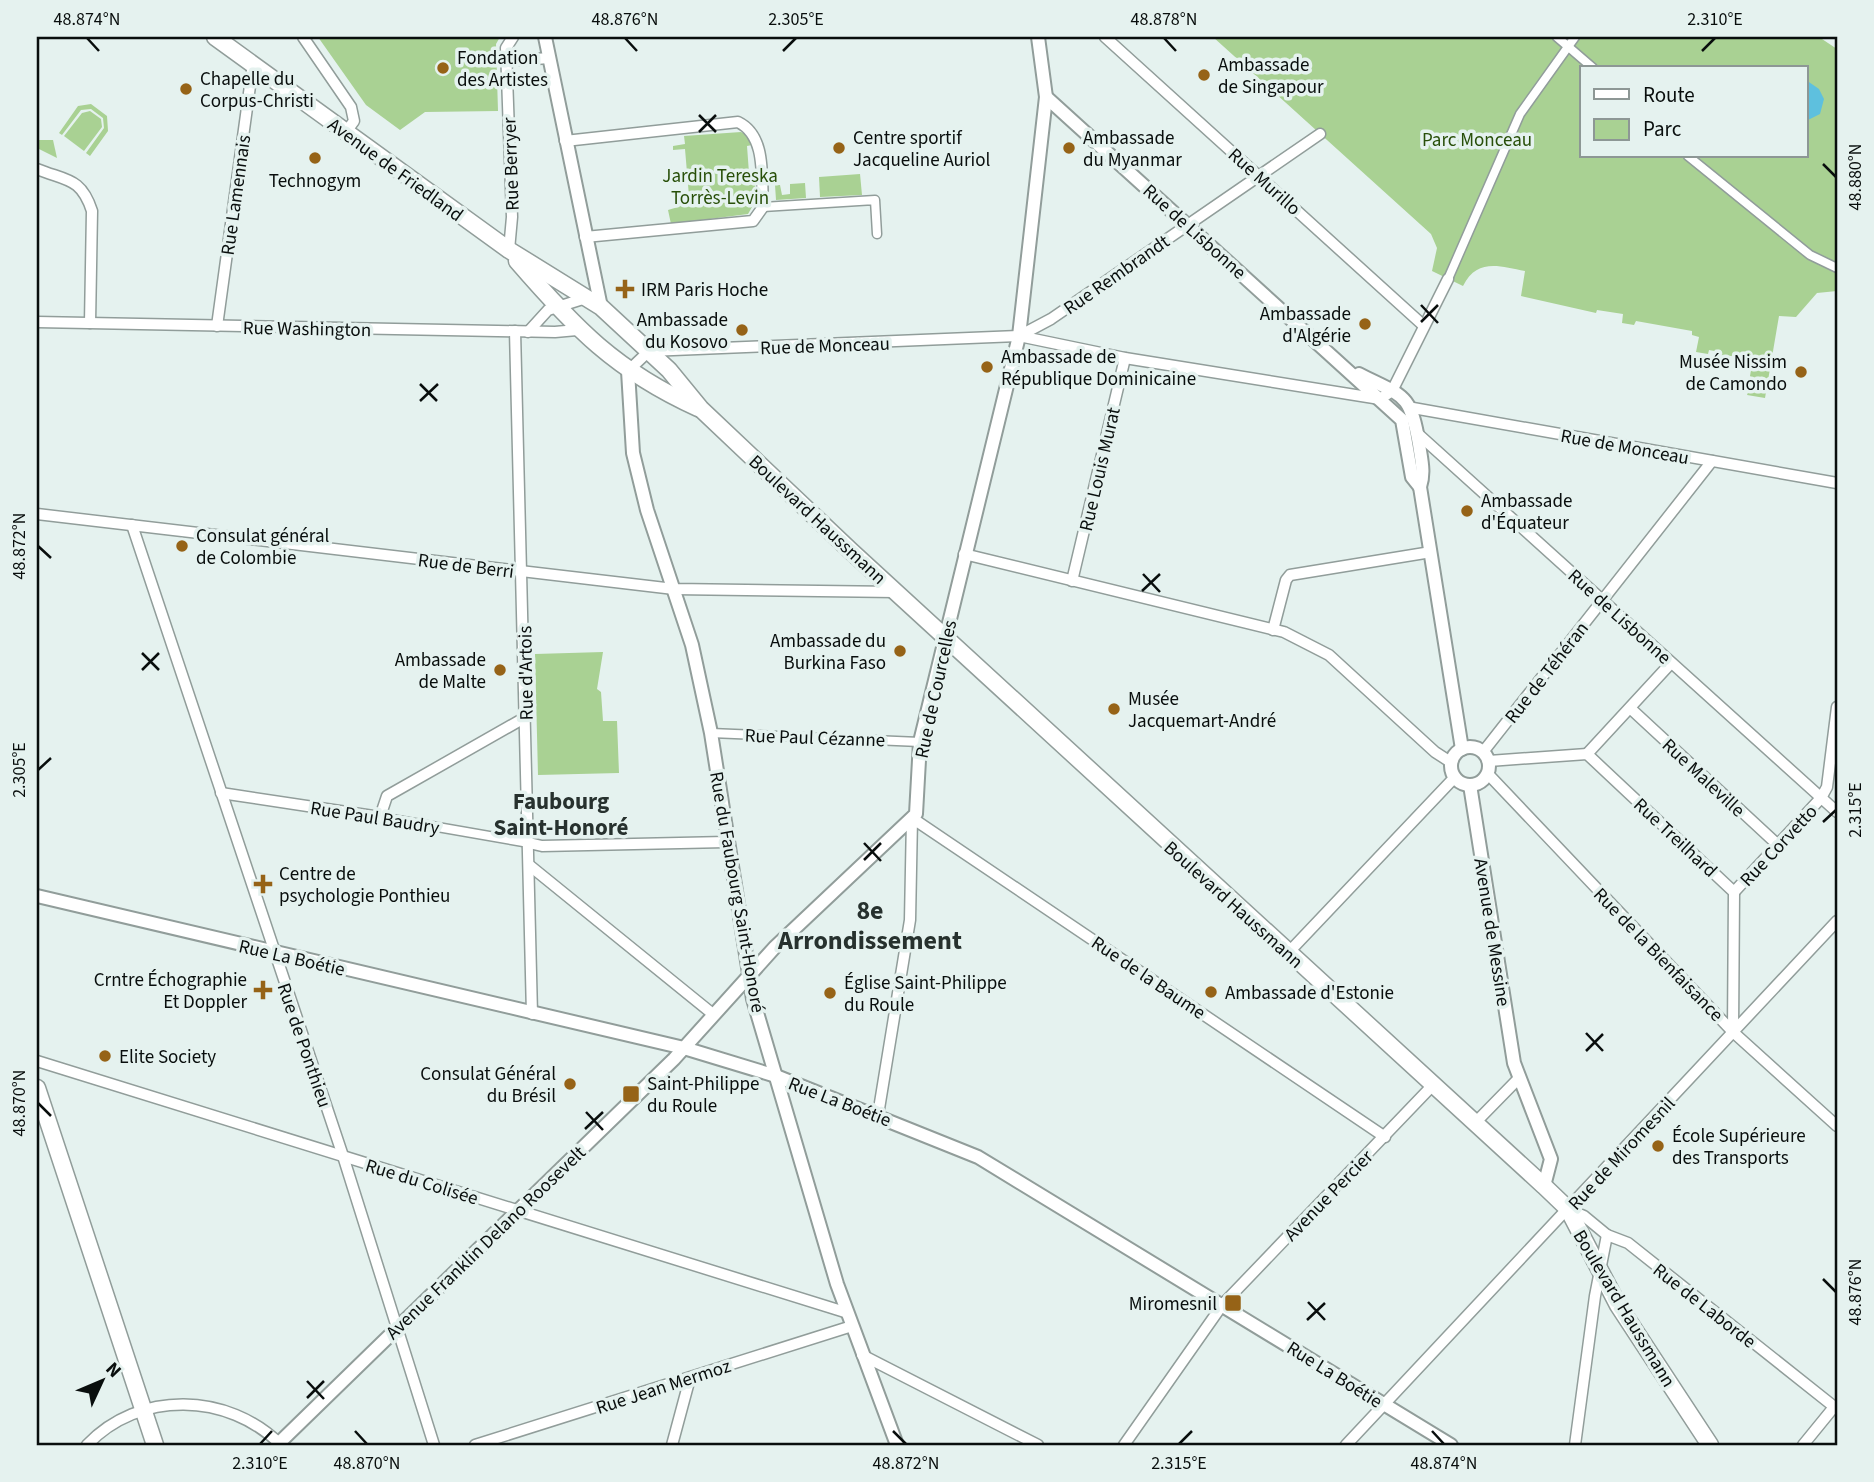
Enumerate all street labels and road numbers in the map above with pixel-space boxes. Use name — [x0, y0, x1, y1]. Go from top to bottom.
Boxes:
street label: Avenue de Friedland — [322, 112, 468, 229]
street label: Rue Berryer — [496, 116, 527, 211]
street label: Rue Lamennais — [215, 133, 258, 257]
street label: Rue Murillo — [1222, 142, 1306, 222]
street label: Rue de Lisbonne — [1136, 178, 1252, 286]
street label: Rue Rembrandt — [1058, 228, 1176, 322]
street label: Rue Washington — [243, 315, 371, 344]
street label: Rue de Monceau — [760, 331, 890, 362]
street label: Rue Louis Murat — [1073, 404, 1128, 534]
street label: Rue de Monceau — [1558, 423, 1691, 472]
street label: Boulevard Haussmann — [742, 449, 892, 591]
street label: Rue de Berri — [416, 547, 515, 586]
street label: Rue de Lisbonne — [1561, 563, 1677, 671]
street label: Rue de Téhéran — [1499, 616, 1595, 729]
street label: Rue de Courcelles — [909, 618, 964, 761]
street label: Rue d'Artois — [512, 625, 541, 721]
street label: Rue Paul Cézanne — [744, 723, 886, 754]
street label: Rue Maleville — [1655, 732, 1751, 824]
street label: Rue du Faubourg Saint-Honoré — [702, 770, 771, 1015]
street label: Rue Treilhard — [1627, 792, 1723, 884]
street label: Rue Paul Baudry — [308, 795, 441, 842]
street label: Rue Corvetto — [1734, 799, 1824, 893]
street label: Boulevard Haussmann — [1157, 835, 1309, 975]
street label: Avenue de Messine — [1466, 856, 1517, 1008]
street label: Rue de la Bienfaisance — [1587, 882, 1729, 1028]
street label: Rue de la Baume — [1086, 930, 1211, 1027]
street label: Rue La Boétie — [236, 933, 347, 984]
street label: Rue de Ponthieu — [270, 979, 338, 1111]
street label: Rue La Boétie — [784, 1070, 895, 1134]
street label: Rue de Miromesnil — [1562, 1091, 1682, 1217]
street label: Avenue Franklin Delano Roosevelt — [380, 1140, 592, 1346]
street label: Avenue Percier — [1278, 1144, 1380, 1248]
street label: Rue du Colisée — [362, 1152, 481, 1212]
street label: Boulevard Haussmann — [1566, 1225, 1681, 1393]
street label: Rue de Laborde — [1647, 1257, 1761, 1355]
street label: Rue La Boétie — [1281, 1335, 1387, 1415]
street label: Rue Jean Mermoz — [593, 1353, 734, 1422]

